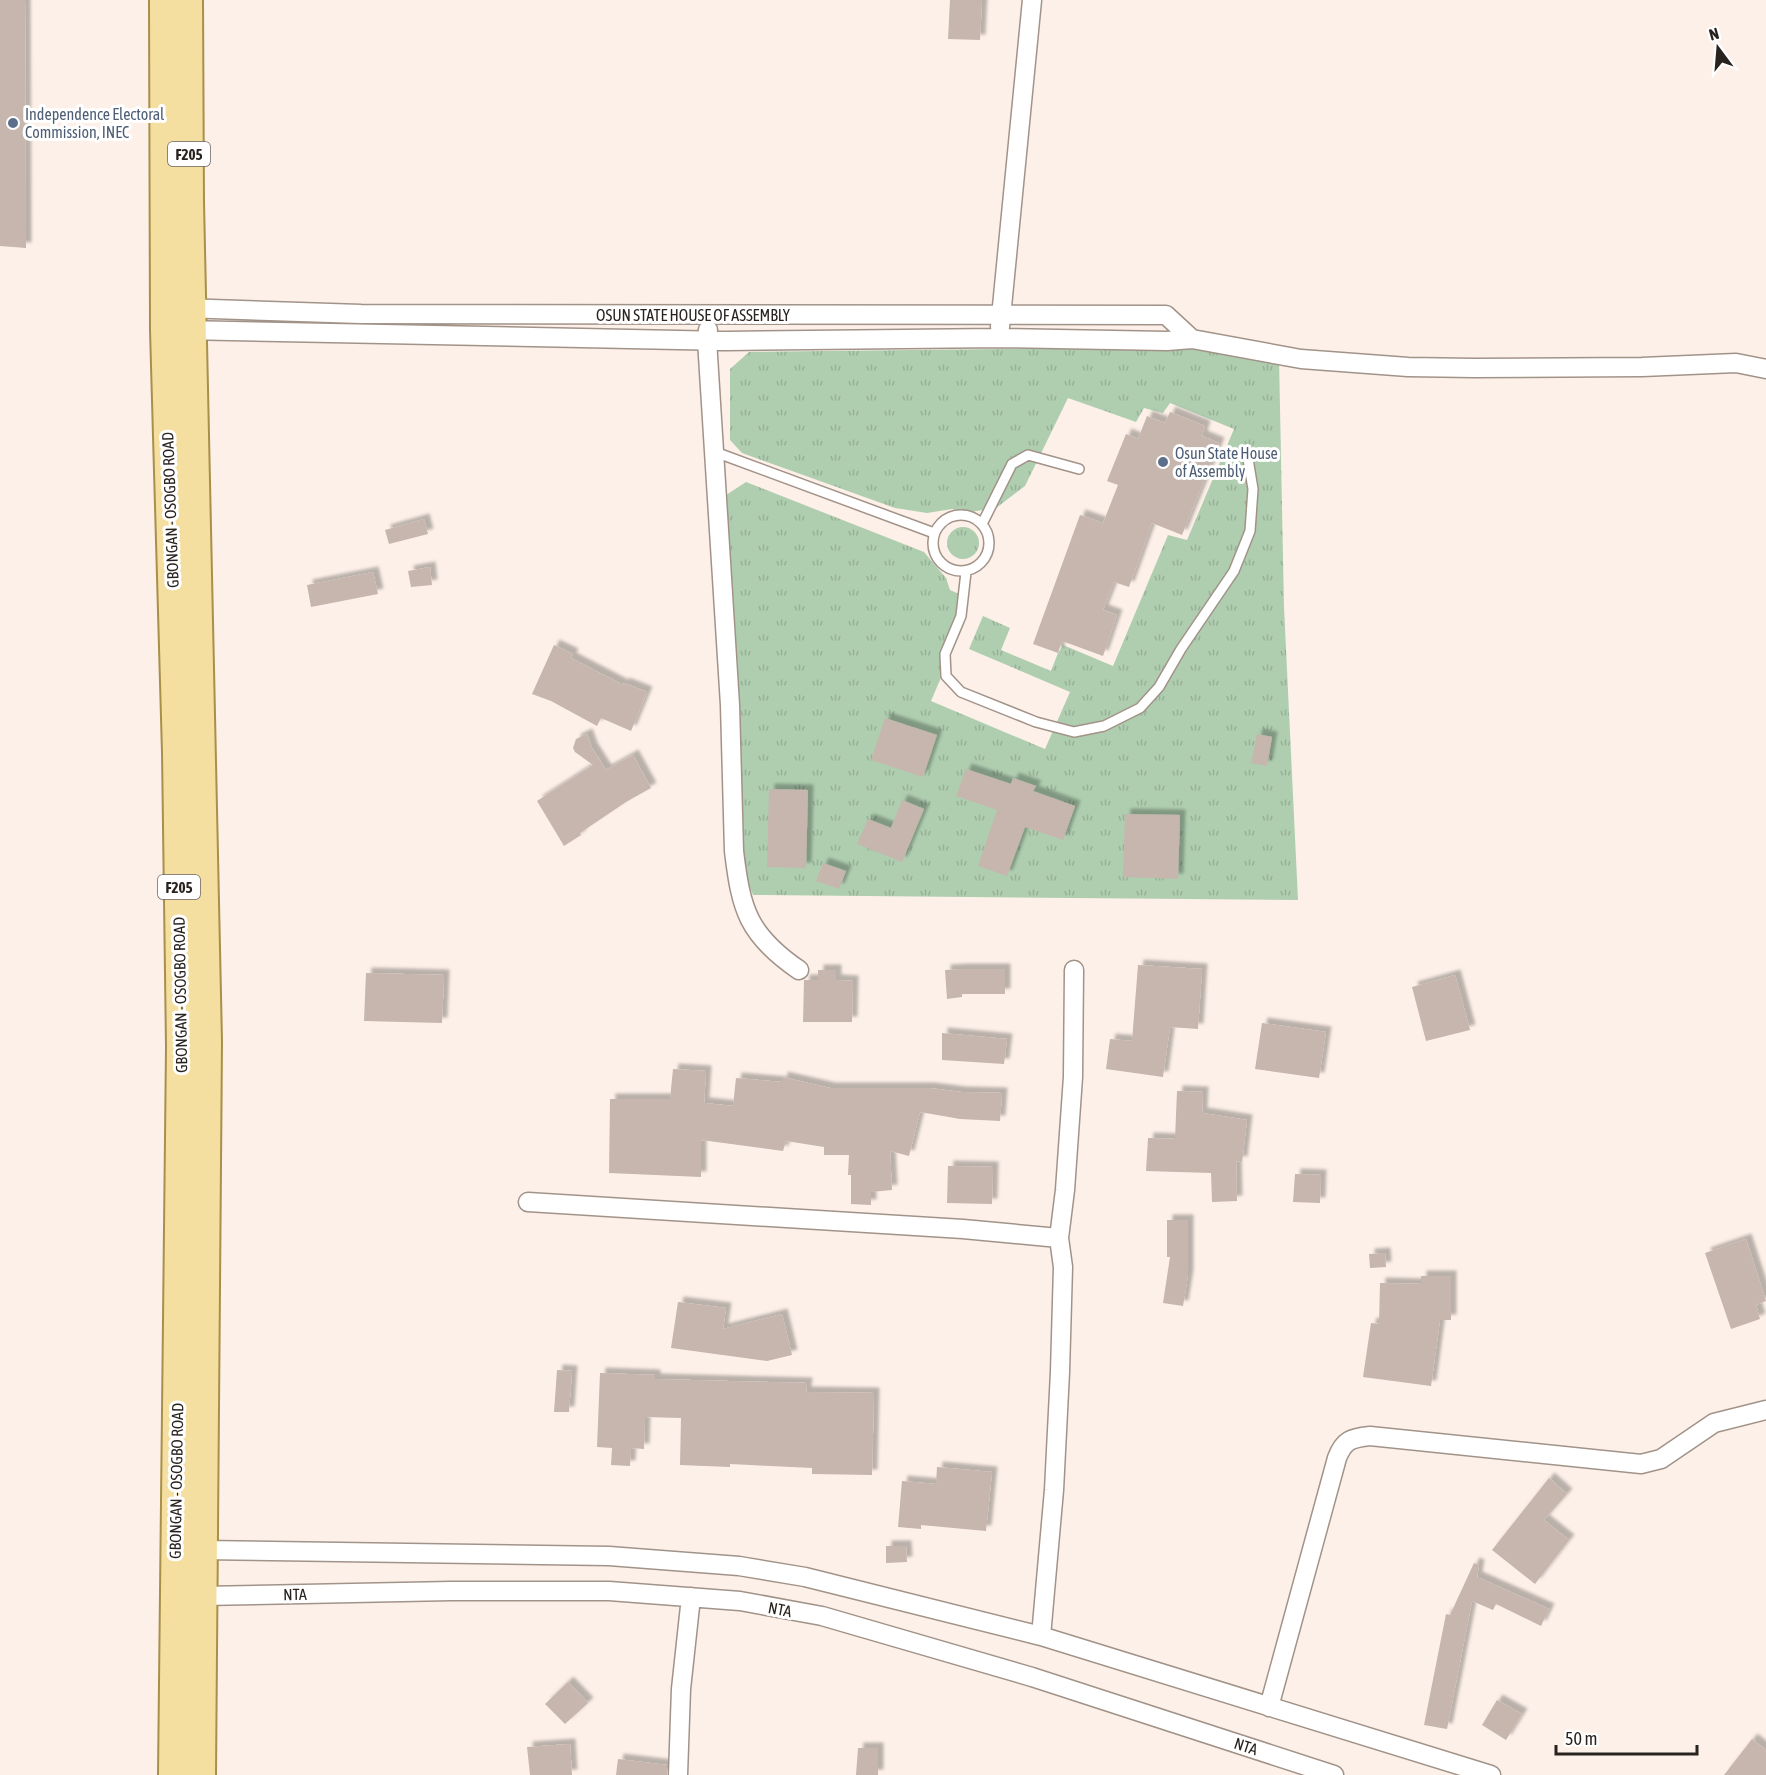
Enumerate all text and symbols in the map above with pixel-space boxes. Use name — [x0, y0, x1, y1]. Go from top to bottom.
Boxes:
north arrow — [1688, 18, 1748, 78]
text: N — [1707, 24, 1721, 44]
place label: Independence Electoral Commission, INEC — [25, 105, 165, 141]
marker: Independence Electoral Commission, INEC — [6, 116, 20, 130]
road number: F205 — [168, 142, 210, 166]
street label: OSUN STATE HOUSE OF ASSEMBLY — [596, 306, 791, 324]
street label: GBONGAN - OSOGBO ROAD — [158, 432, 182, 588]
place label: Osun State House of Assembly — [1175, 444, 1278, 481]
marker: Osun State House of Assembly — [1156, 455, 1170, 469]
road number: F205 — [158, 875, 200, 899]
street label: GBONGAN - OSOGBO ROAD — [170, 917, 190, 1073]
street label: GBONGAN - OSOGBO ROAD — [166, 1403, 186, 1559]
street label: NTA — [283, 1585, 307, 1603]
street label: NTA — [767, 1598, 793, 1620]
scale bar — [1556, 1718, 1697, 1756]
text: 50 m — [1565, 1728, 1597, 1749]
street label: NTA — [1232, 1734, 1260, 1758]

